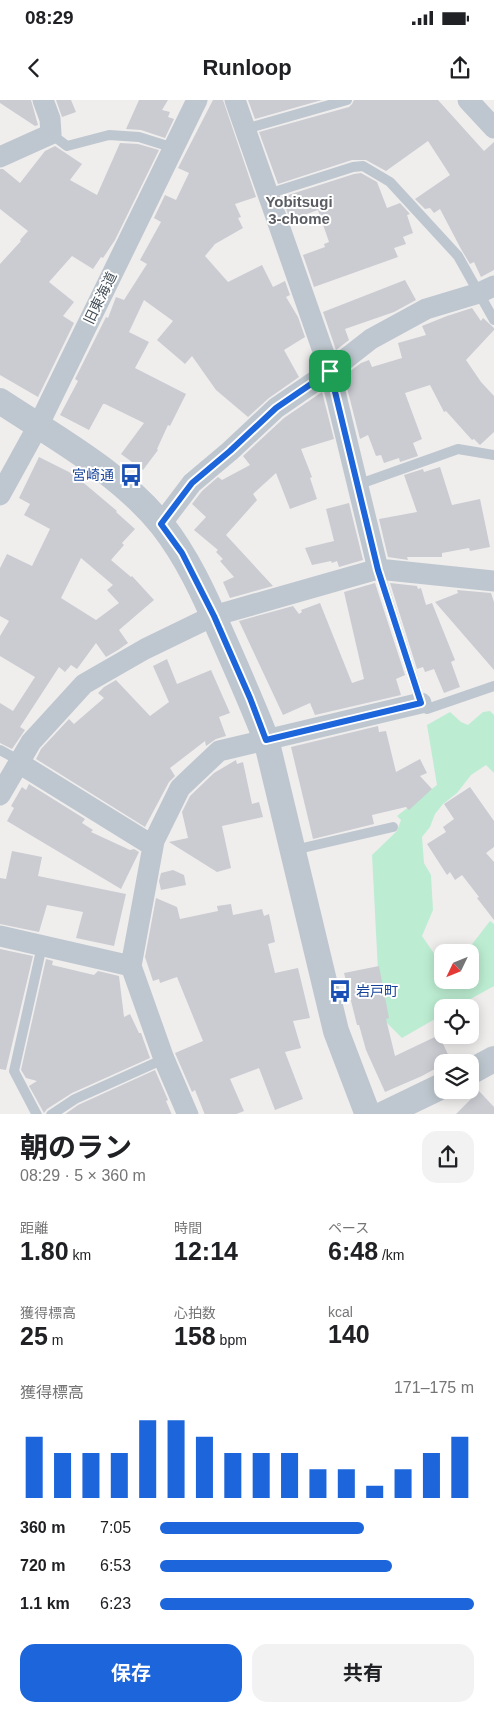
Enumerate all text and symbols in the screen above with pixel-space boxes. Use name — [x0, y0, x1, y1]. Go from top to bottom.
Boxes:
text: 08:29 — [25, 7, 74, 28]
icon: back — [20, 54, 48, 82]
icon: share — [446, 54, 474, 82]
text: Runloop — [202, 55, 292, 80]
district label: Yobitsugi 3-chome — [265, 193, 333, 227]
street label: 旧東海道 — [81, 269, 119, 327]
pin — [309, 350, 351, 392]
icon: arrive — [316, 357, 344, 385]
bus stop icon: 宮崎通 — [118, 462, 144, 488]
place label: 宮崎通 — [72, 467, 114, 483]
north arrow — [434, 944, 479, 989]
map controls — [434, 944, 479, 1099]
bus stop icon: 岩戸町 — [327, 978, 353, 1004]
place label: 岩戸町 — [356, 983, 398, 999]
button: locate — [434, 999, 479, 1044]
button: layers — [434, 1054, 479, 1099]
button: share — [422, 1131, 474, 1183]
text: 朝のラン — [20, 1132, 132, 1163]
text: 08:29 · 5 × 360 m — [20, 1167, 146, 1184]
text: 距離 — [20, 1220, 48, 1236]
text: 時間 — [174, 1220, 202, 1236]
text: ペース — [328, 1220, 369, 1236]
text: 1.80 — [20, 1237, 69, 1265]
text: 12:14 — [174, 1237, 238, 1265]
text: 6:48 — [328, 1237, 378, 1265]
text: km — [69, 1247, 91, 1263]
text: /km — [378, 1247, 405, 1263]
text: kcal — [328, 1304, 353, 1320]
text: 獲得標高 — [20, 1305, 76, 1321]
text: 心拍数 — [174, 1305, 216, 1321]
text: 140 — [328, 1320, 370, 1348]
text: 25 — [20, 1322, 48, 1350]
text: 158 — [174, 1322, 216, 1350]
text: m — [48, 1332, 63, 1348]
text: bpm — [216, 1332, 247, 1348]
text: 171–175 m — [394, 1379, 474, 1396]
text: 獲得標高 — [20, 1384, 84, 1401]
text: 360 m — [20, 1519, 65, 1536]
text: 7:05 — [100, 1519, 131, 1536]
text: 720 m — [20, 1557, 65, 1574]
text: 6:53 — [100, 1557, 131, 1574]
text: 1.1 km — [20, 1595, 70, 1612]
text: 6:23 — [100, 1595, 131, 1612]
button: 保存 — [20, 1644, 242, 1702]
button: 共有 — [252, 1644, 474, 1702]

